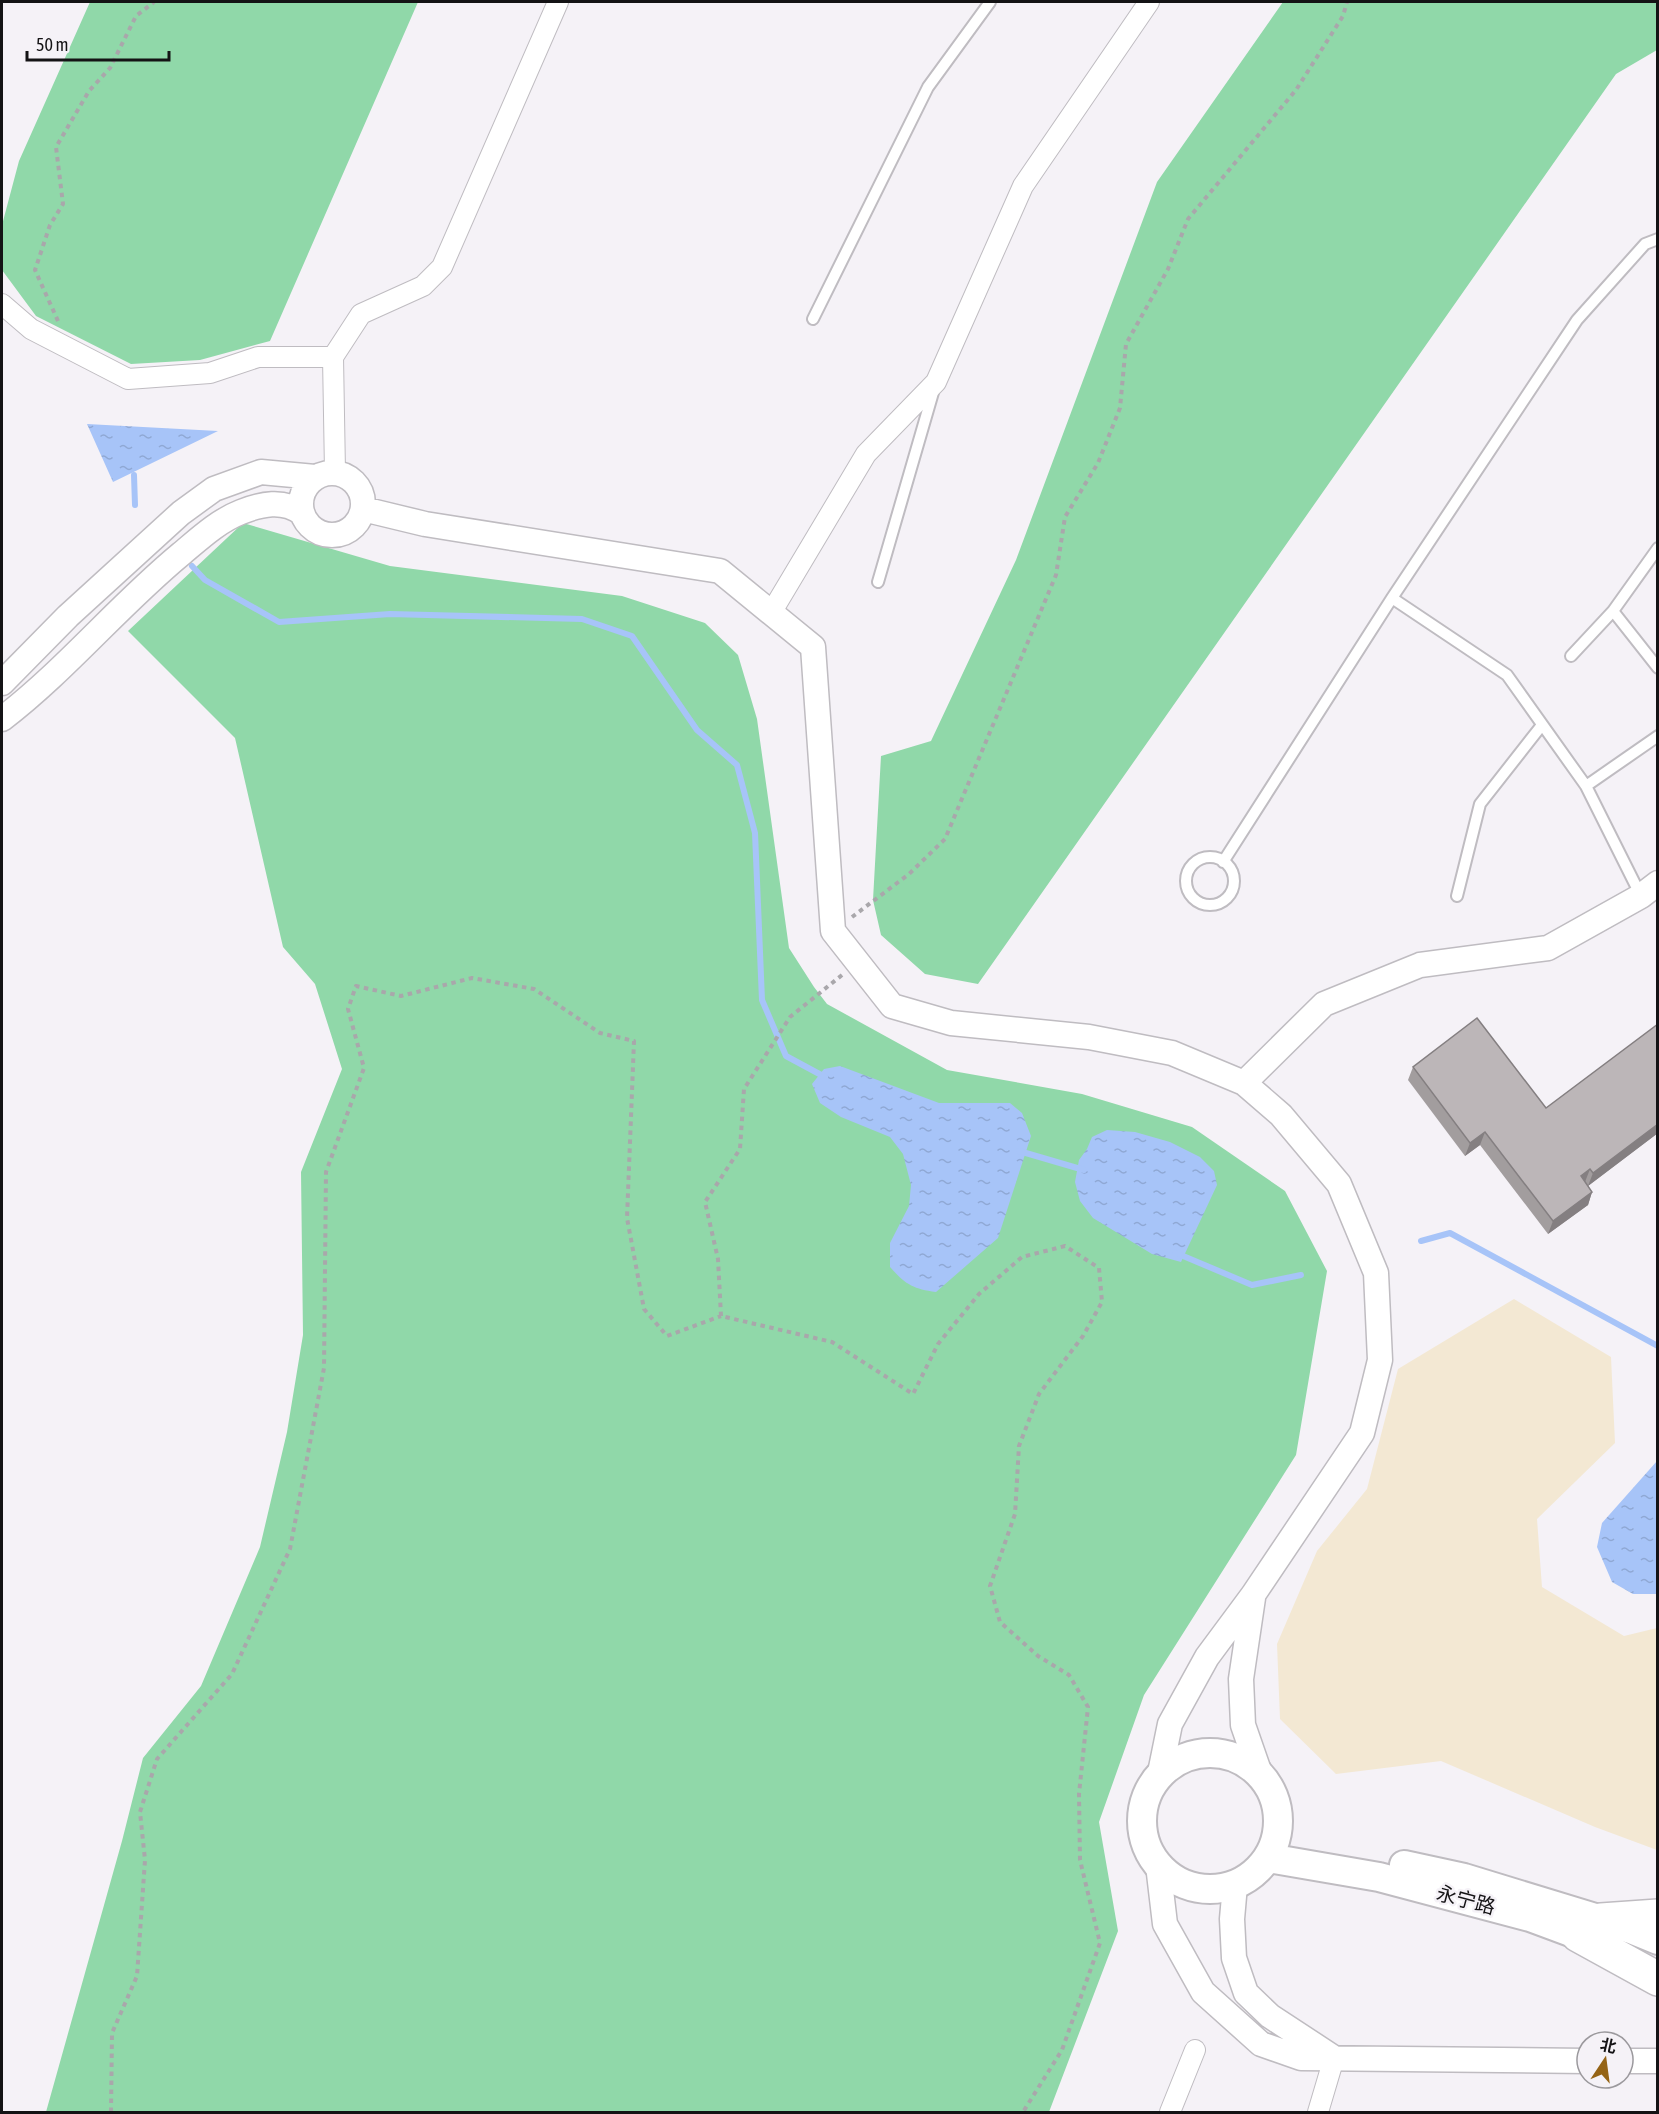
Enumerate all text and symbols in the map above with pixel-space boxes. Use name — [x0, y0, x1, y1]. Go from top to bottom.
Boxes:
scale bar — [27, 24, 170, 62]
text: 50 m — [36, 34, 68, 55]
street label: 永宁路 — [1434, 1881, 1498, 1918]
north arrow — [1575, 2030, 1635, 2090]
text: 北 — [1599, 2035, 1618, 2056]

